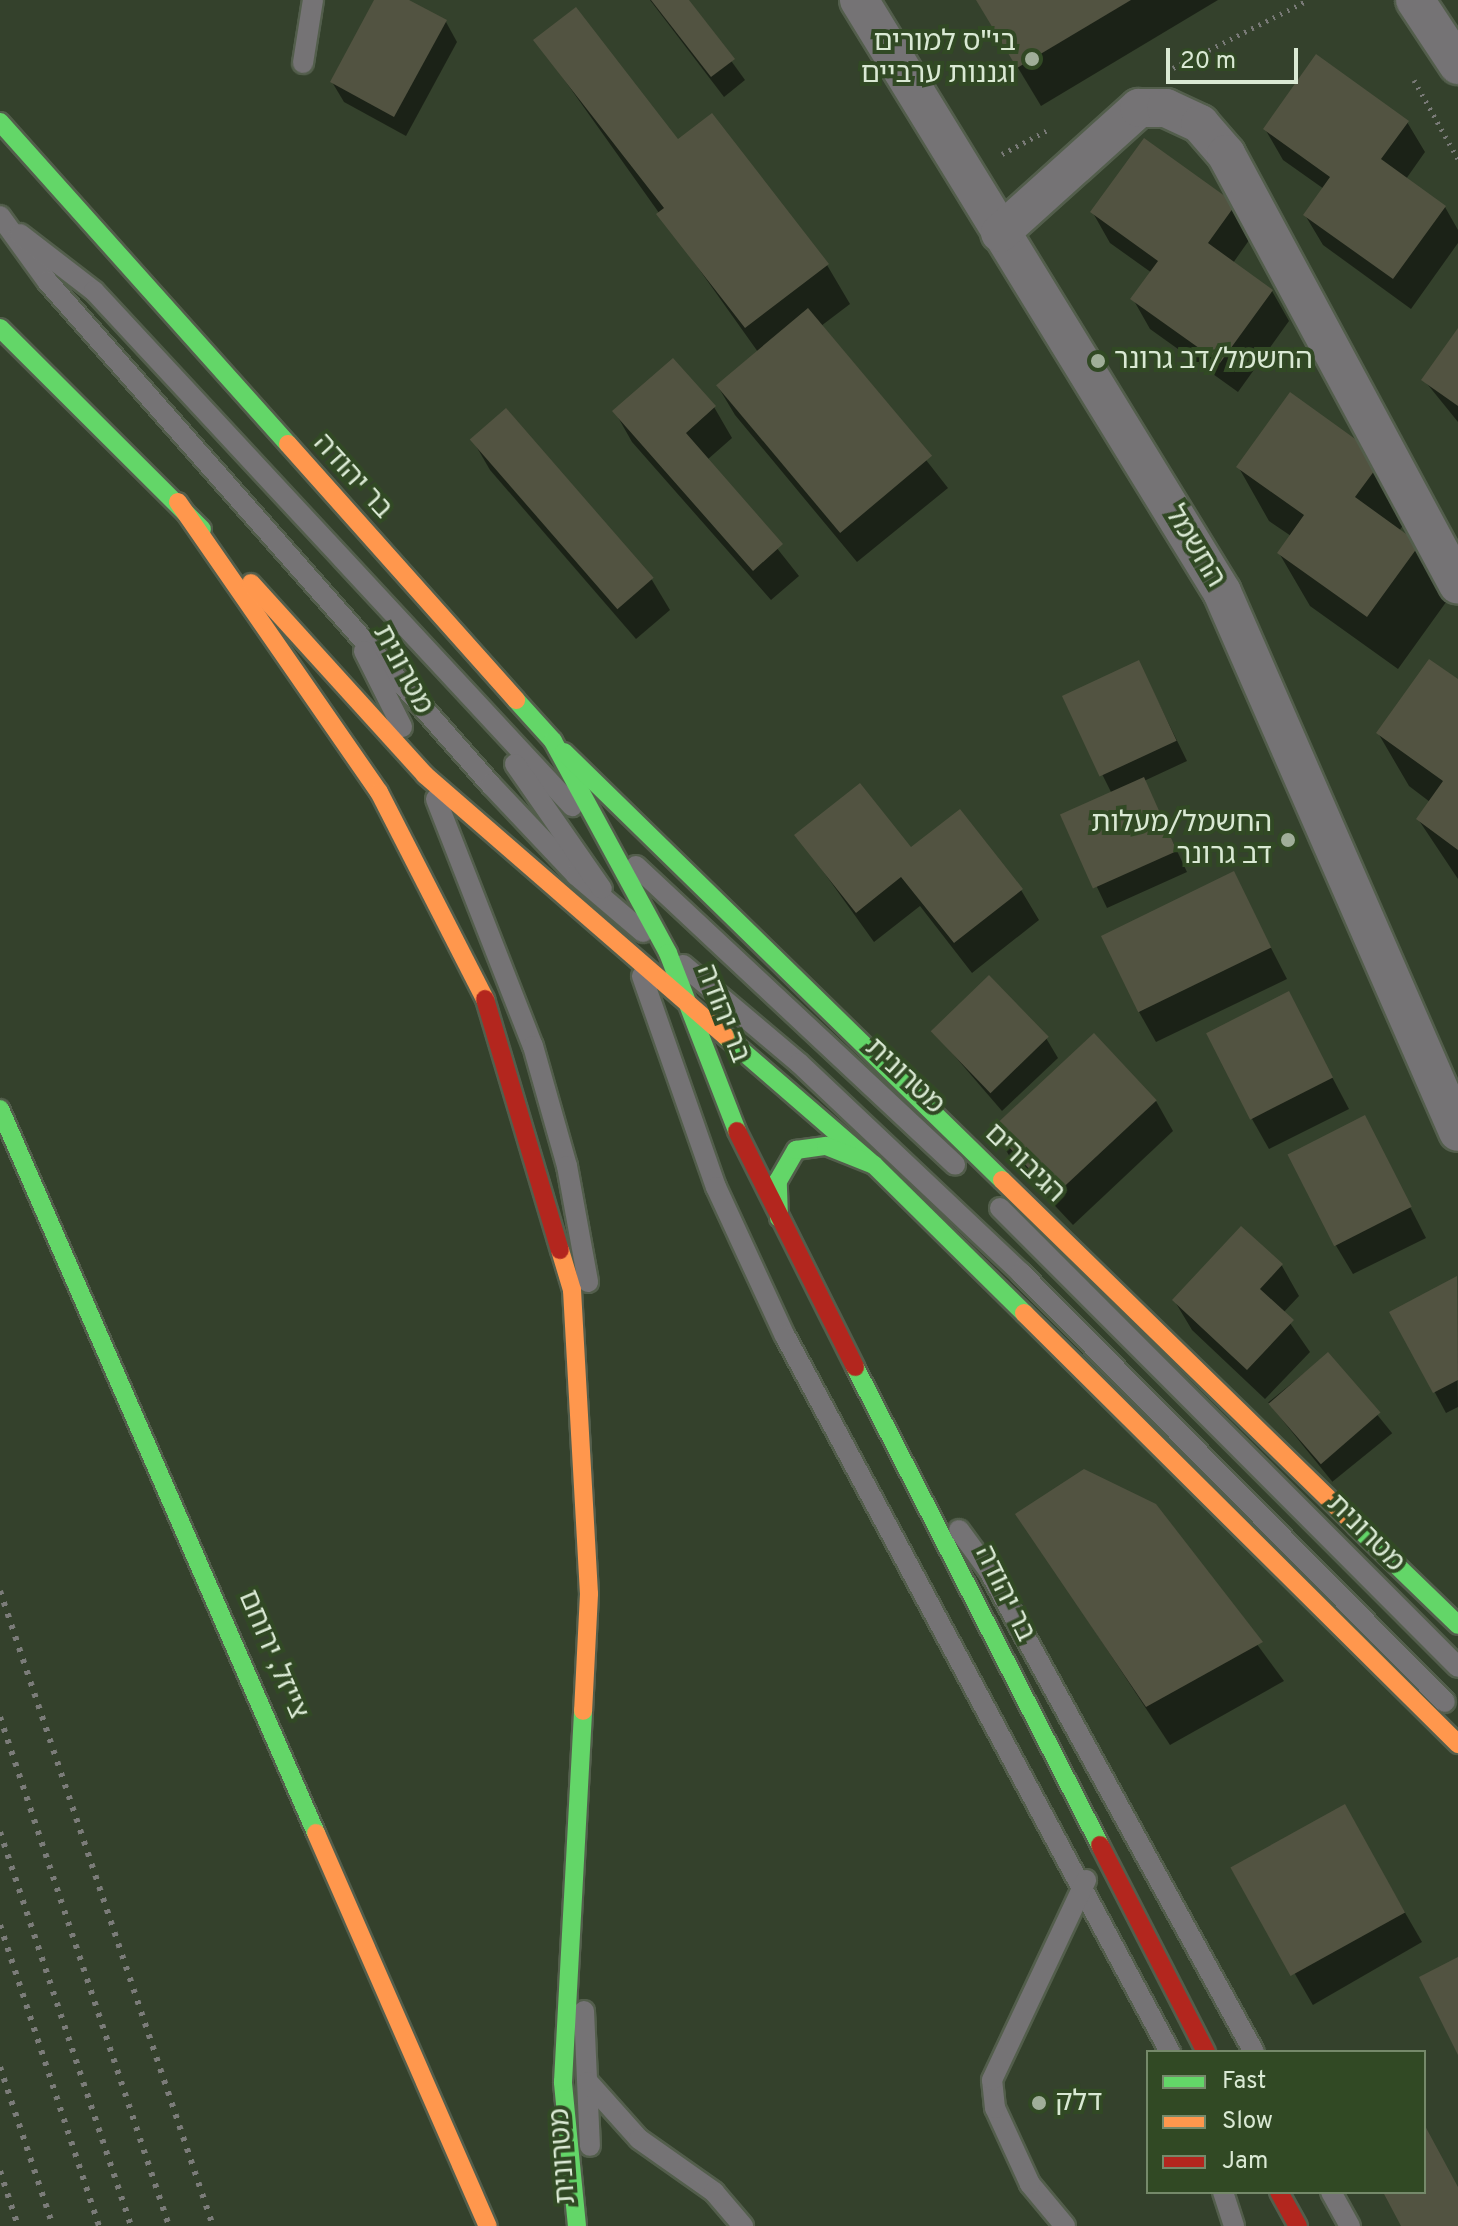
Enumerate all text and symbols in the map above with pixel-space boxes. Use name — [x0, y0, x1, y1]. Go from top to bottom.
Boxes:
place label: בי"ס למורים וגננות ערביים — [861, 26, 1016, 92]
scale bar — [1170, 32, 1302, 82]
text: 20 m — [1180, 47, 1236, 77]
marker: בי"ס למורים וגננות ערביים — [1023, 50, 1041, 68]
place label: החשמל/דב גרונר — [1114, 344, 1313, 378]
marker: החשמל/דב גרונר — [1089, 352, 1107, 370]
street label: בר יהודה — [305, 428, 399, 526]
street label: החשמל — [1157, 500, 1231, 594]
street label: מטרונית — [365, 620, 439, 720]
place label: החשמל/מעלות דב גרונר — [1091, 807, 1272, 873]
marker: החשמל/מעלות דב גרונר — [1279, 831, 1297, 849]
street label: בר יהודה — [688, 960, 756, 1068]
street label: מטרונית — [857, 1032, 951, 1122]
street label: הגיבורים — [977, 1118, 1071, 1210]
street label: מטרונית — [1319, 1488, 1411, 1580]
street label: בר יהודה — [966, 1541, 1042, 1647]
street label: צייזל, ירוחם — [230, 1586, 314, 1724]
legend — [1146, 2050, 1426, 2194]
text: Fast — [1222, 2067, 1266, 2097]
place label: דלק — [1055, 2086, 1102, 2120]
marker: דלק — [1030, 2094, 1048, 2112]
street label: מטרונית — [544, 2107, 584, 2205]
text: Slow — [1222, 2107, 1273, 2137]
text: Jam — [1222, 2147, 1268, 2177]

